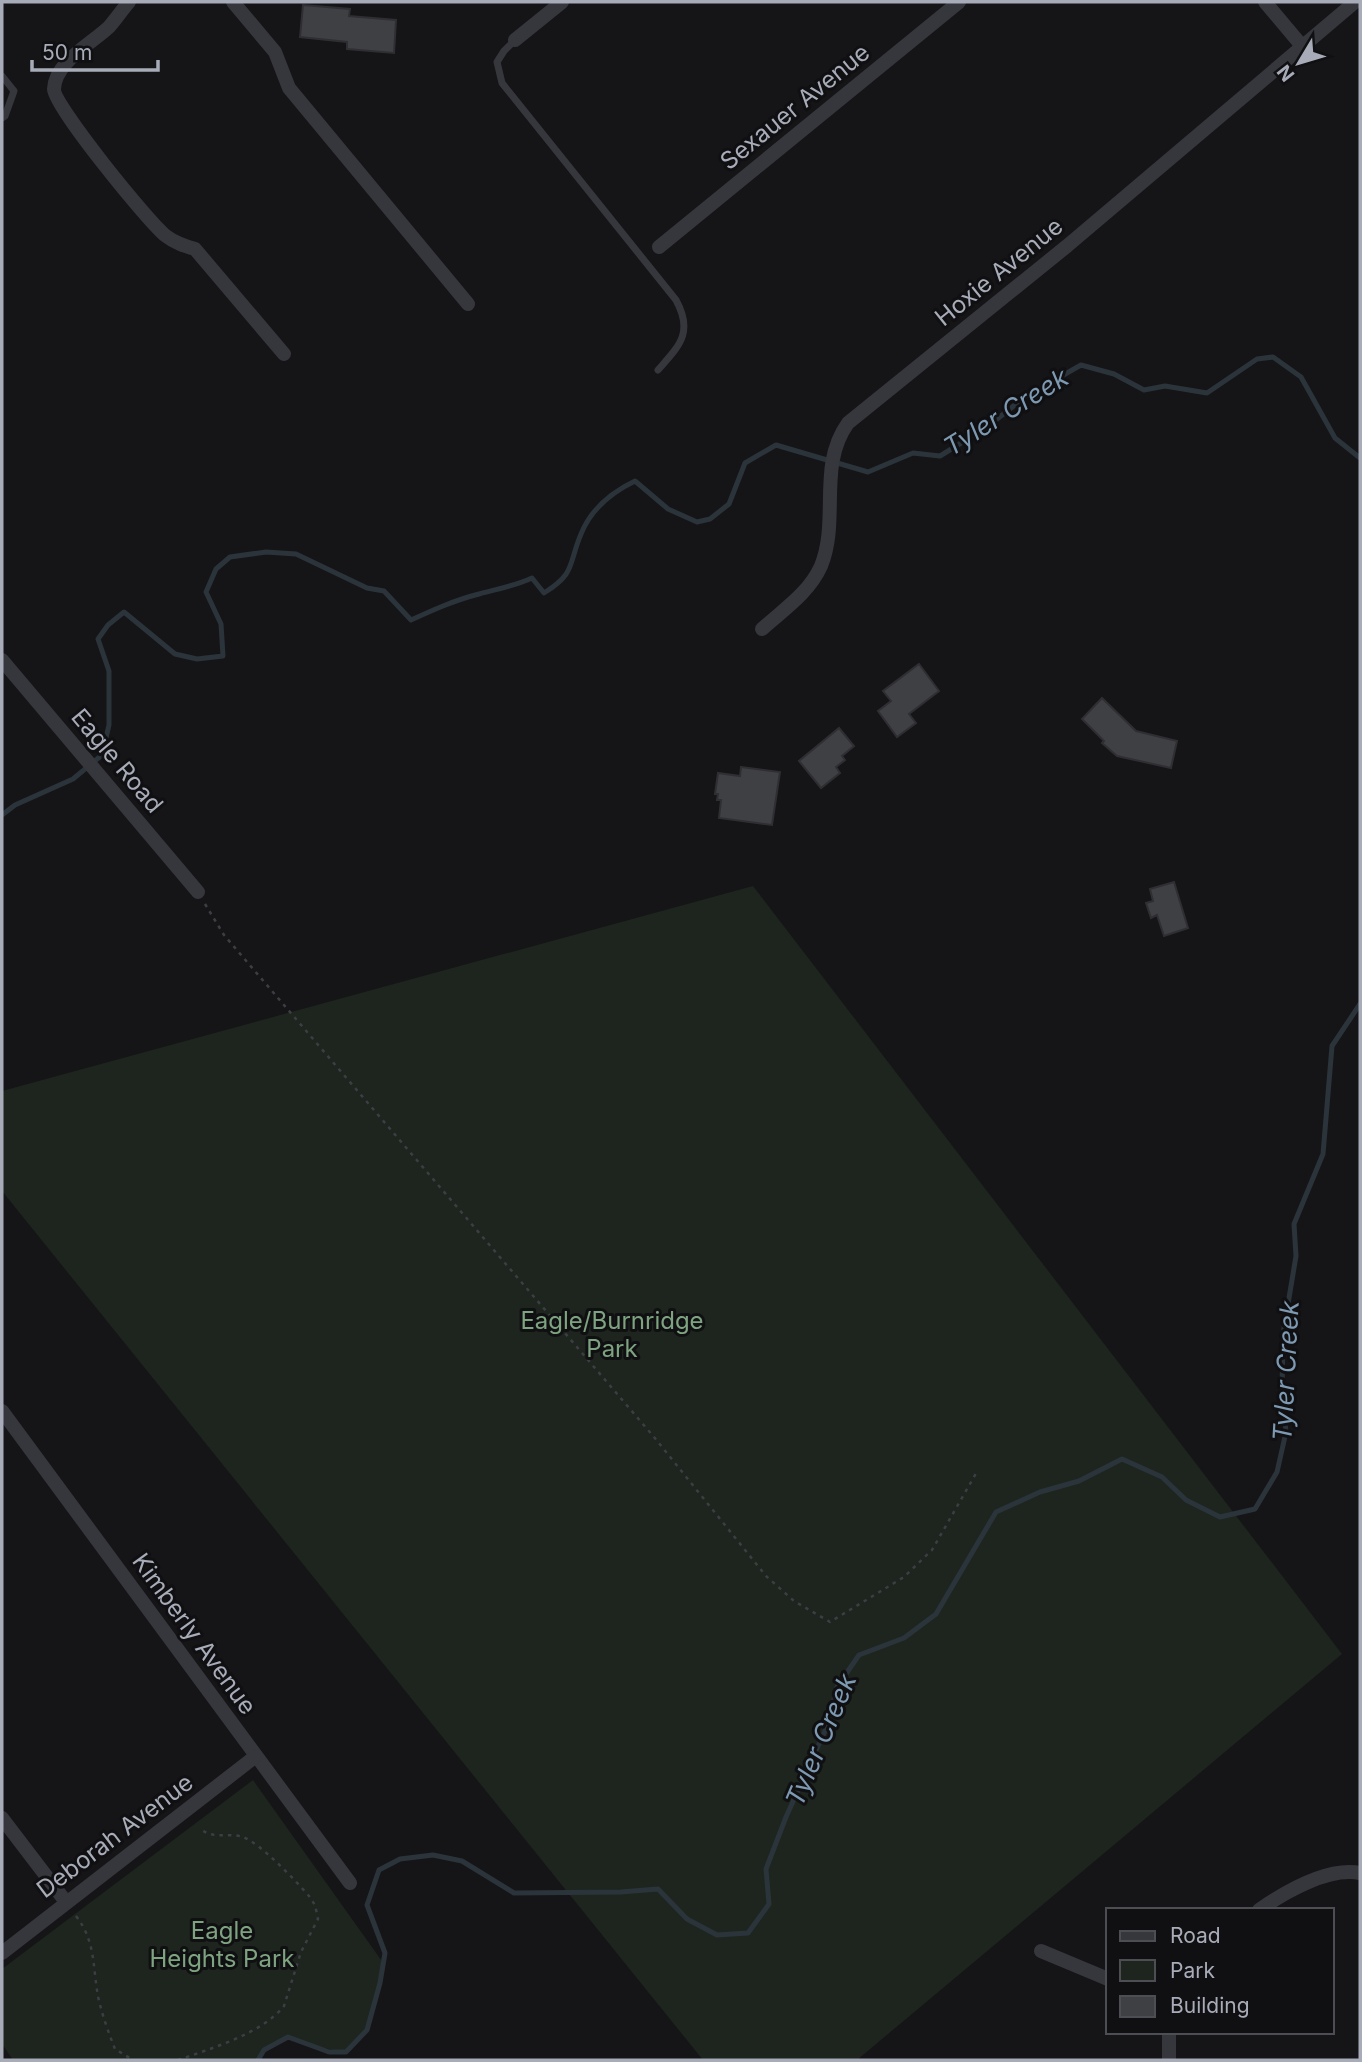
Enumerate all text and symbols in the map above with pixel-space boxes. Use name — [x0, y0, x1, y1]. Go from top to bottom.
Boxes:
scale bar — [32, 28, 158, 72]
north arrow — [1264, 28, 1334, 98]
street label: Sexauer Avenue — [714, 38, 875, 176]
text: 50 m — [42, 40, 92, 65]
text: N — [1272, 60, 1300, 86]
street label: Hoxie Avenue — [929, 211, 1068, 332]
water label: Tyler Creek — [938, 361, 1074, 462]
street label: Eagle Road — [65, 703, 169, 819]
water label: Tyler Creek — [1266, 1299, 1305, 1442]
park label: Eagle/Burnridge Park — [520, 1306, 704, 1363]
street label: Kimberly Avenue — [126, 1548, 263, 1720]
water label: Tyler Creek — [779, 1668, 863, 1811]
street label: Deborah Avenue — [31, 1767, 199, 1904]
legend — [1106, 1908, 1334, 2034]
park label: Eagle Heights Park — [150, 1916, 294, 1973]
text: Road — [1170, 1923, 1221, 1948]
text: Park — [1170, 1958, 1215, 1983]
text: Building — [1170, 1993, 1250, 2018]

